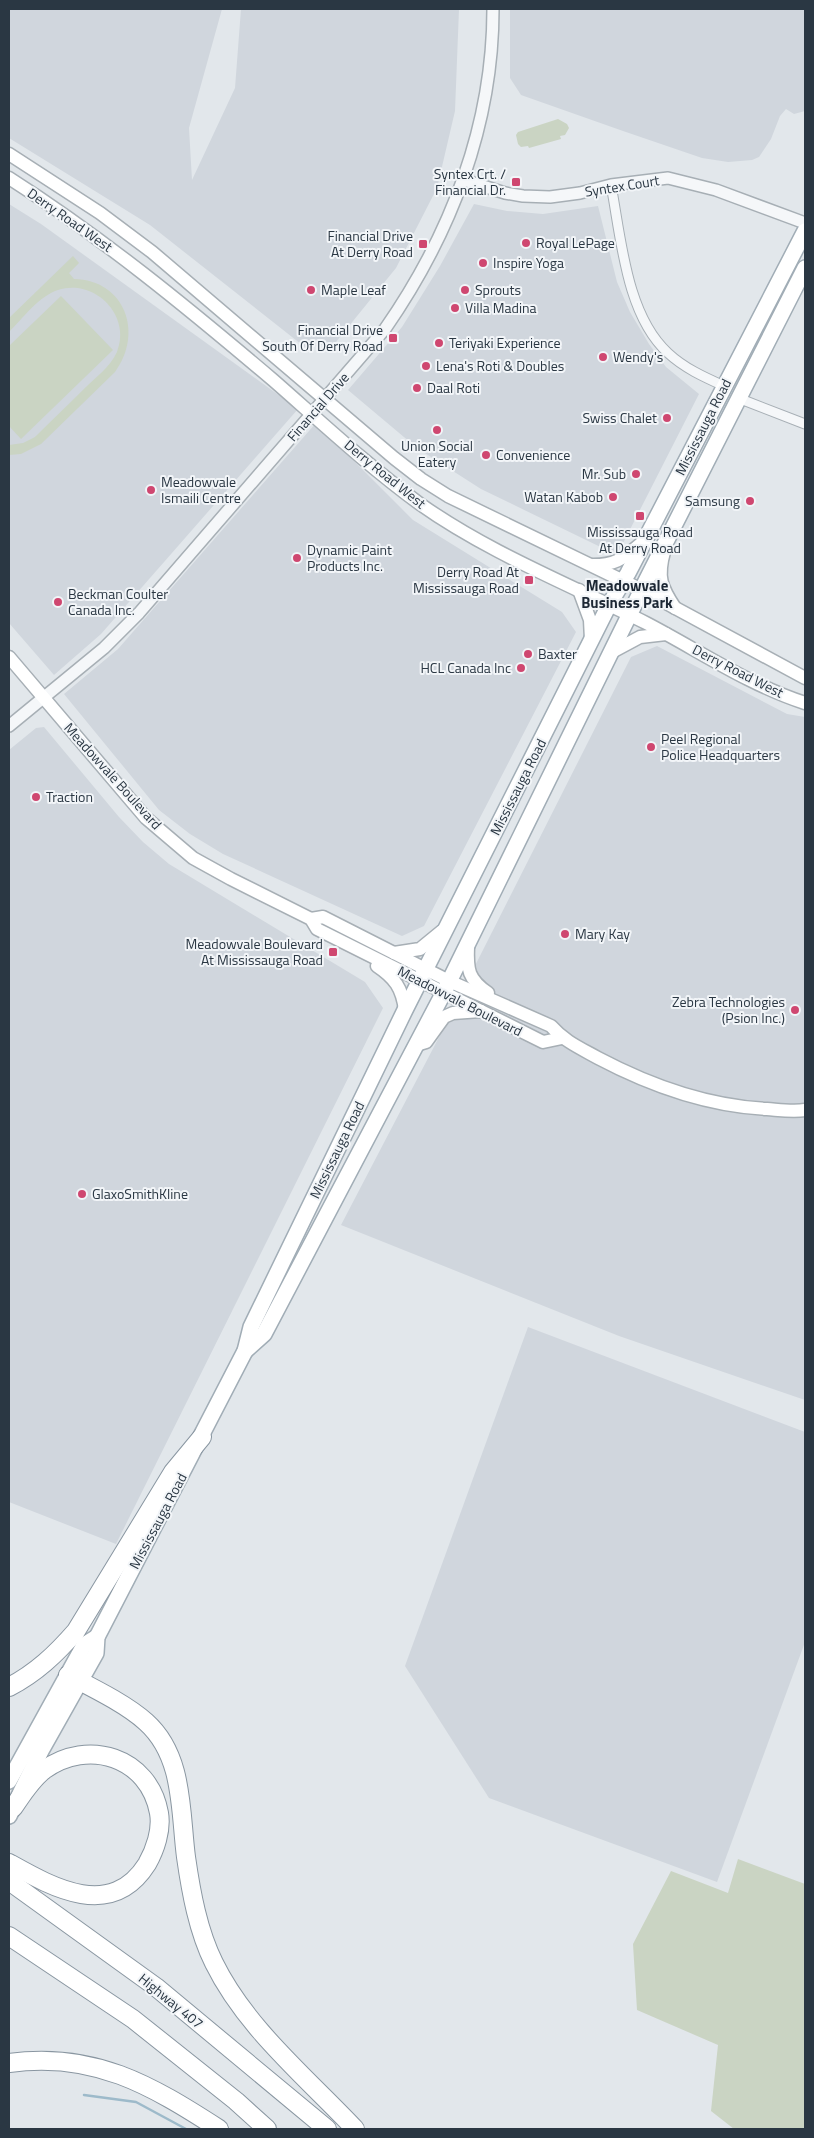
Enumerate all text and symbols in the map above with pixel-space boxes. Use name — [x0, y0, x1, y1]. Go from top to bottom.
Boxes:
place label: Syntex Crt. / Financial Dr. — [434, 163, 506, 200]
street label: Syntex Court — [583, 169, 661, 202]
marker: Syntex Crt. / Financial Dr. — [510, 176, 522, 188]
street label: Derry Road West — [23, 182, 117, 257]
place label: Financial Drive At Derry Road — [327, 225, 413, 262]
place label: Royal LePage — [536, 232, 615, 253]
marker: Royal LePage — [520, 237, 532, 249]
marker: Financial Drive At Derry Road — [417, 238, 429, 250]
place label: Inspire Yoga — [493, 252, 564, 273]
marker: Inspire Yoga — [477, 257, 489, 269]
place label: Maple Leaf — [321, 279, 386, 300]
place label: Sprouts — [475, 279, 521, 300]
marker: Maple Leaf — [305, 284, 317, 296]
marker: Sprouts — [459, 284, 471, 296]
place label: Villa Madina — [465, 297, 537, 318]
marker: Villa Madina — [449, 302, 461, 314]
place label: Financial Drive South Of Derry Road — [262, 319, 383, 356]
marker: Financial Drive South Of Derry Road — [387, 332, 399, 344]
place label: Teriyaki Experience — [449, 332, 561, 353]
marker: Teriyaki Experience — [433, 337, 445, 349]
place label: Wendy's — [613, 346, 663, 367]
marker: Wendy's — [597, 351, 609, 363]
place label: Lena's Roti & Doubles — [436, 355, 564, 376]
marker: Lena's Roti & Doubles — [420, 360, 432, 372]
street label: Financial Drive — [282, 367, 354, 446]
street label: Mississauga Road — [669, 375, 736, 479]
place label: Daal Roti — [427, 377, 480, 398]
marker: Daal Roti — [411, 382, 423, 394]
place label: Swiss Chalet — [582, 407, 657, 428]
marker: Swiss Chalet — [661, 412, 673, 424]
marker: Union Social Eatery — [431, 424, 443, 436]
street label: Derry Road West — [340, 434, 431, 513]
place label: Union Social Eatery — [401, 435, 473, 472]
place label: Convenience — [496, 444, 570, 465]
marker: Convenience — [480, 449, 492, 461]
place label: Mr. Sub — [582, 463, 626, 484]
marker: Mr. Sub — [630, 468, 642, 480]
place label: Meadowvale Ismaili Centre — [161, 471, 241, 508]
marker: Meadowvale Ismaili Centre — [145, 484, 157, 496]
place label: Watan Kabob — [524, 486, 603, 507]
place label: Samsung — [685, 490, 740, 511]
marker: Watan Kabob — [607, 491, 619, 503]
marker: Samsung — [744, 495, 756, 507]
marker: Mississauga Road At Derry Road — [634, 510, 646, 522]
place label: Mississauga Road At Derry Road — [587, 521, 693, 558]
place label: Dynamic Paint Products Inc. — [307, 539, 392, 576]
marker: Dynamic Paint Products Inc. — [291, 552, 303, 564]
place label: Derry Road At Mississauga Road — [413, 561, 519, 598]
marker: Derry Road At Mississauga Road — [523, 574, 535, 586]
district label: Meadowvale Business Park — [581, 574, 673, 614]
place label: Beckman Coulter Canada Inc. — [68, 583, 168, 620]
marker: Beckman Coulter Canada Inc. — [52, 596, 64, 608]
street label: Derry Road West — [689, 639, 787, 703]
place label: Baxter — [538, 643, 577, 664]
marker: Baxter — [522, 648, 534, 660]
place label: HCL Canada Inc — [420, 657, 511, 678]
marker: HCL Canada Inc — [515, 662, 527, 674]
street label: Meadowvale Boulevard — [60, 718, 167, 834]
place label: Peel Regional Police Headquarters — [661, 728, 780, 765]
street label: Mississauga Road — [484, 735, 551, 839]
marker: Peel Regional Police Headquarters — [645, 741, 657, 753]
place label: Traction — [46, 786, 93, 807]
marker: Traction — [30, 791, 42, 803]
place label: Mary Kay — [575, 923, 630, 944]
marker: Mary Kay — [559, 928, 571, 940]
place label: Meadowvale Boulevard At Mississauga Road — [185, 933, 323, 970]
marker: Meadowvale Boulevard At Mississauga Road — [327, 946, 339, 958]
street label: Meadowvale Boulevard — [394, 960, 526, 1041]
place label: Zebra Technologies (Psion Inc.) — [672, 991, 785, 1028]
marker: Zebra Technologies (Psion Inc.) — [789, 1004, 801, 1016]
street label: Mississauga Road — [304, 1098, 369, 1202]
place label: GlaxoSmithKline — [92, 1183, 188, 1204]
marker: GlaxoSmithKline — [76, 1188, 88, 1200]
street label: Mississauga Road — [123, 1469, 192, 1572]
street label: Highway 407 — [134, 1968, 208, 2033]

